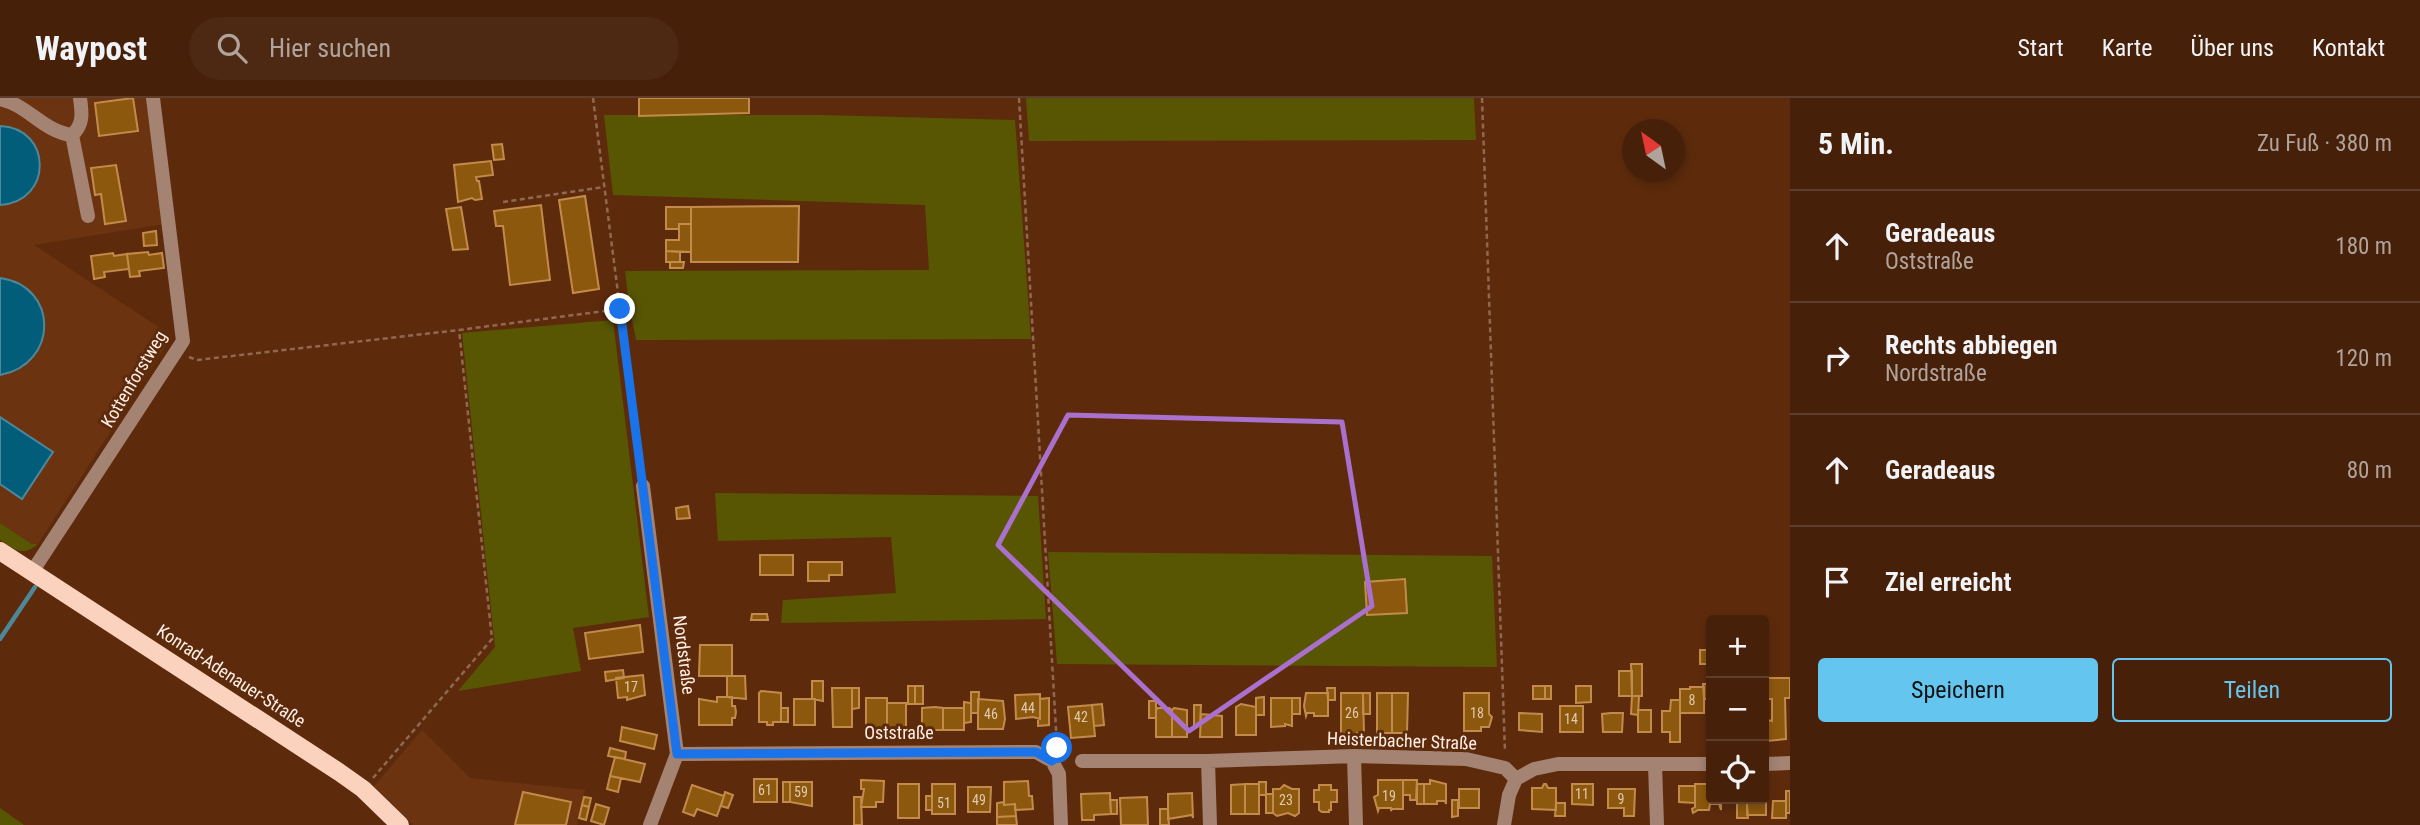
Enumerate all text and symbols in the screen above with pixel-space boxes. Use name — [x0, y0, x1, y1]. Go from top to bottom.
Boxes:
search box — [189, 17, 679, 80]
text: Waypost — [35, 29, 147, 68]
icon: search — [213, 29, 251, 67]
text: Hier suchen — [269, 33, 391, 63]
text: Start — [2018, 34, 2064, 62]
text: Karte — [2102, 34, 2152, 62]
text: Über uns — [2190, 34, 2274, 62]
text: Kontakt — [2312, 34, 2385, 62]
north arrow — [1622, 119, 1685, 182]
text: 5 Min. — [1818, 126, 1894, 161]
text: Zu Fuß · 380 m — [2257, 130, 2392, 157]
text: Geradeaus — [1885, 218, 1995, 248]
icon: ahead — [1818, 227, 1856, 265]
text: 180 m — [2335, 233, 2392, 260]
text: Oststraße — [1885, 248, 1974, 275]
route end — [604, 293, 635, 324]
street label: Kottenforstweg — [96, 327, 171, 431]
text: Rechts abbiegen — [1885, 330, 2058, 360]
icon: right — [1818, 339, 1856, 377]
text: 120 m — [2335, 345, 2392, 372]
text: Nordstraße — [1885, 360, 1987, 387]
icon: ahead — [1818, 451, 1856, 489]
text: Geradeaus — [1885, 455, 1995, 485]
text: 80 m — [2347, 457, 2392, 484]
icon: arrive — [1818, 563, 1856, 601]
text: Ziel erreicht — [1885, 567, 2011, 597]
street label: Nordstraße — [669, 614, 700, 696]
map controls — [1706, 615, 1769, 804]
button: + — [1706, 615, 1769, 678]
street label: Konrad-Adenauer-Straße — [153, 620, 310, 731]
button: Speichern — [1818, 658, 2098, 722]
button: Teilen — [2112, 658, 2392, 722]
button: − — [1706, 678, 1769, 741]
house number: 17 — [624, 679, 638, 695]
house number: 8 — [1689, 692, 1696, 708]
house number: 44 — [1021, 700, 1035, 716]
house number: 26 — [1345, 705, 1359, 721]
house number: 18 — [1470, 705, 1484, 721]
house number: 46 — [984, 706, 998, 722]
house number: 42 — [1074, 709, 1088, 725]
house number: 14 — [1564, 711, 1578, 727]
street label: Oststraße — [864, 722, 934, 743]
street label: Heisterbacher Straße — [1327, 727, 1477, 754]
route start — [1041, 732, 1072, 763]
button: locate — [1706, 741, 1769, 804]
house number: 61 — [758, 782, 772, 798]
house number: 59 — [794, 784, 808, 800]
house number: 11 — [1575, 786, 1589, 802]
house number: 19 — [1382, 788, 1396, 804]
house number: 9 — [1618, 791, 1624, 807]
house number: 49 — [972, 792, 986, 808]
house number: 23 — [1279, 792, 1293, 808]
house number: 51 — [937, 795, 951, 811]

